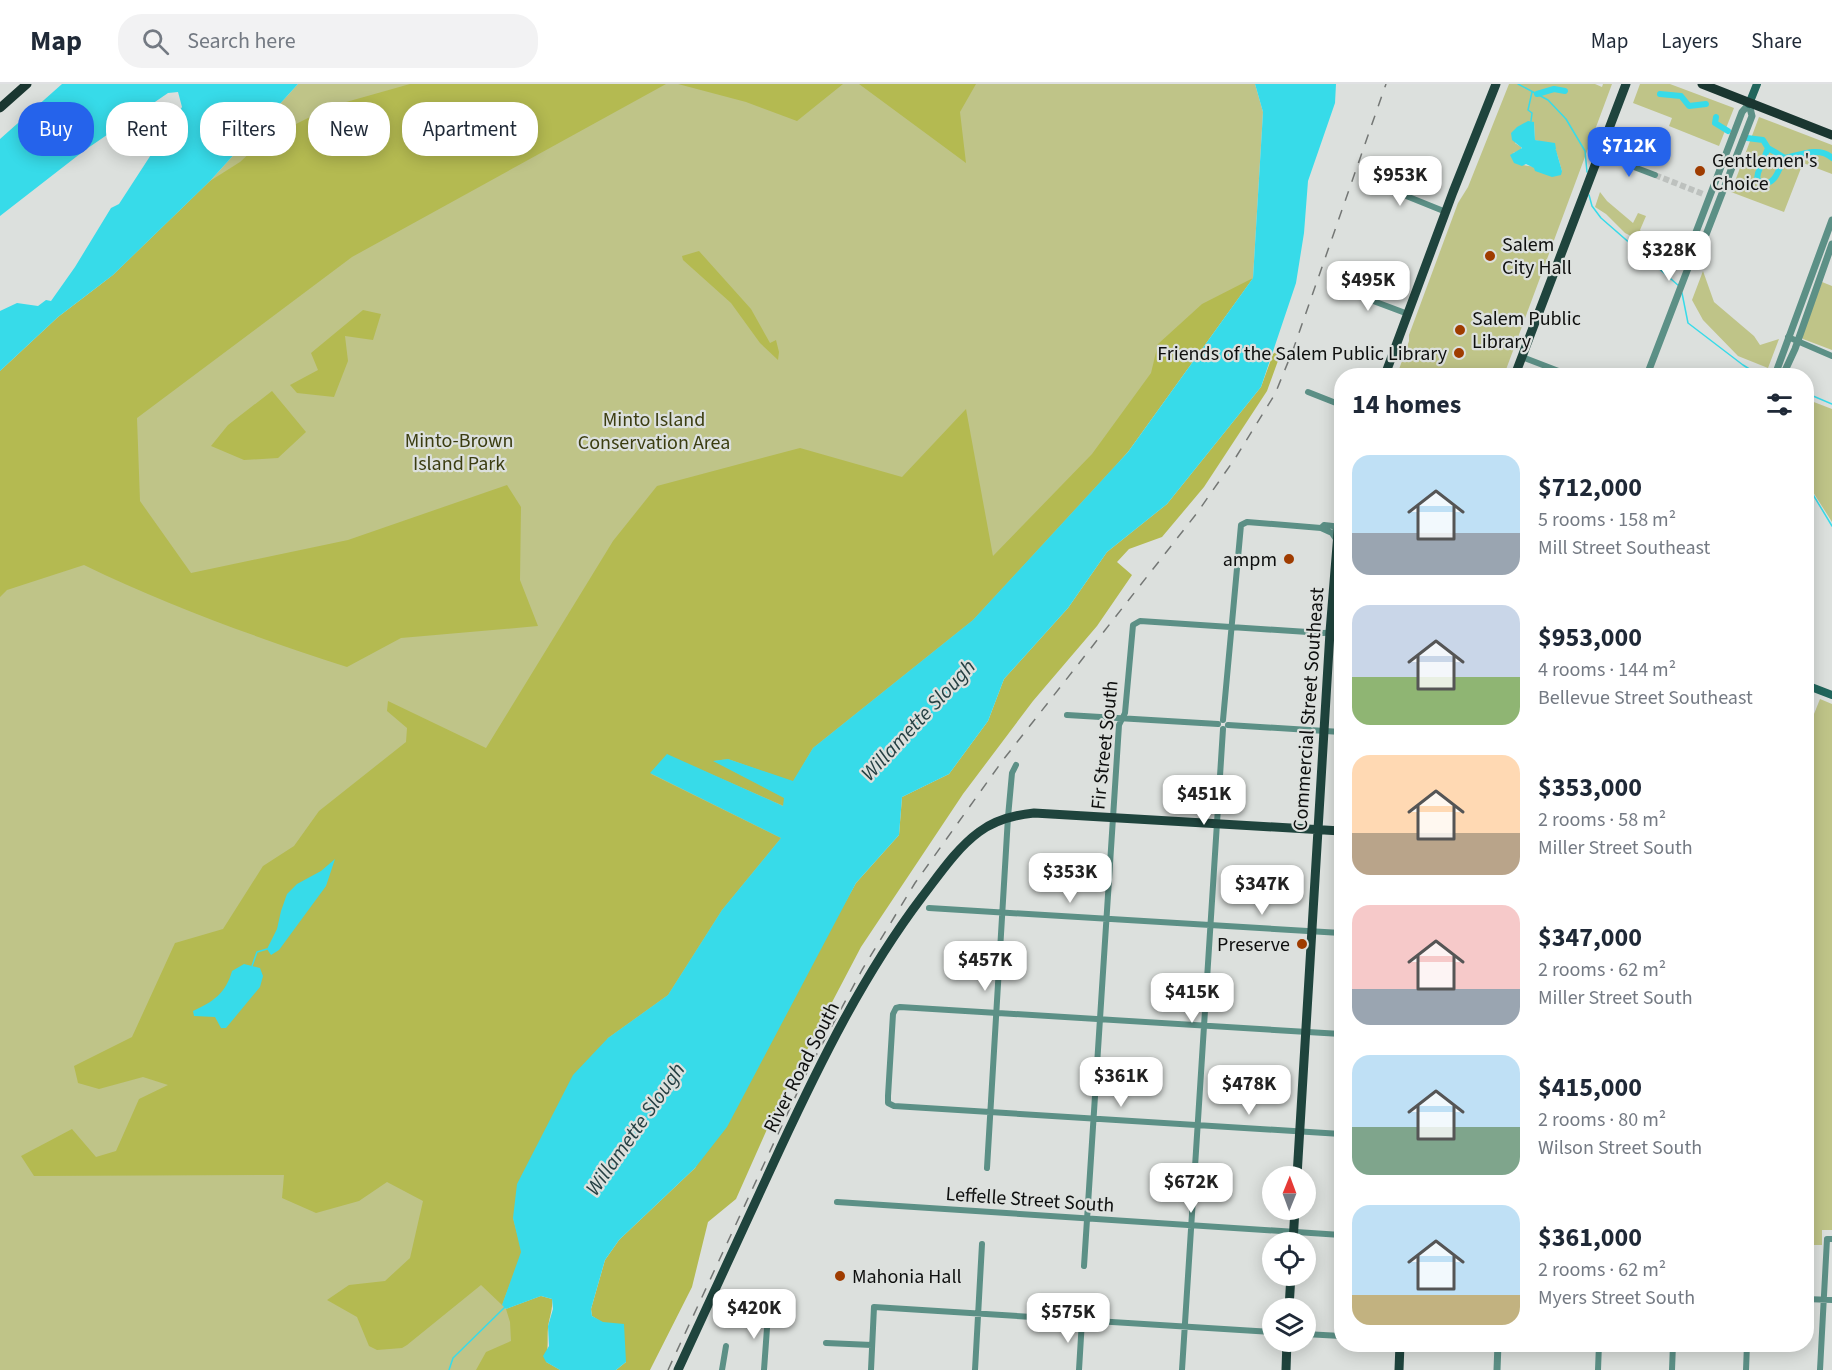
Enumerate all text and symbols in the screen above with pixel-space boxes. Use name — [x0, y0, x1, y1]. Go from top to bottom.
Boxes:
search box — [118, 14, 538, 68]
text: Map — [30, 21, 82, 61]
icon: search — [139, 25, 172, 58]
text: Search here — [187, 25, 296, 57]
text: Map — [1591, 26, 1628, 56]
text: Layers — [1661, 26, 1718, 56]
text: Share — [1751, 26, 1802, 56]
chip: Buy — [18, 102, 94, 156]
chip: Rent — [106, 102, 188, 156]
chip: Filters — [200, 102, 296, 156]
chip: New — [308, 102, 390, 156]
chip: Apartment — [402, 102, 538, 156]
pin: $712K — [1587, 127, 1671, 178]
text: $712K — [1602, 132, 1656, 160]
place label: Gentlemen's Choice — [1712, 147, 1817, 198]
pin: $953K — [1358, 156, 1442, 207]
text: $953K — [1373, 161, 1427, 189]
marker: Gentlemen's Choice — [1693, 164, 1707, 178]
place label: Salem City Hall — [1502, 231, 1572, 282]
pin: $328K — [1627, 231, 1711, 282]
text: $328K — [1642, 236, 1696, 264]
marker: Salem City Hall — [1483, 249, 1497, 263]
pin: $495K — [1326, 261, 1410, 312]
text: $495K — [1341, 266, 1395, 294]
place label: Salem Public Library — [1472, 305, 1581, 356]
marker: Salem Public Library — [1453, 323, 1467, 337]
place label: Friends of the Salem Public Library — [1157, 340, 1448, 368]
marker: Friends of the Salem Public Library — [1452, 346, 1466, 360]
text: 14 homes — [1352, 386, 1461, 423]
icon: filters — [1763, 388, 1796, 421]
park label: Minto Island Conservation Area — [578, 406, 730, 457]
park label: Minto-Brown Island Park — [405, 427, 513, 478]
text: $712,000 — [1538, 469, 1642, 506]
icon: home — [1400, 479, 1472, 551]
text: 5 rooms · 158 m² — [1538, 506, 1676, 534]
text: Mill Street Southeast — [1538, 534, 1710, 562]
place label: ampm — [1223, 546, 1277, 574]
marker: ampm — [1282, 552, 1296, 566]
street label: Commercial Street Southeast — [1287, 586, 1331, 832]
text: $953,000 — [1538, 619, 1642, 656]
icon: home — [1400, 629, 1472, 701]
water label: Willamette Slough — [854, 653, 982, 787]
text: 4 rooms · 144 m² — [1538, 656, 1676, 684]
street label: Fir Street South — [1084, 679, 1126, 811]
text: Bellevue Street Southeast — [1538, 684, 1753, 712]
text: $353,000 — [1538, 769, 1642, 806]
pin: $451K — [1162, 775, 1246, 826]
icon: home — [1400, 779, 1472, 851]
text: $451K — [1177, 780, 1231, 808]
text: 2 rooms · 58 m² — [1538, 806, 1666, 834]
text: Miller Street South — [1538, 834, 1693, 862]
pin: $353K — [1028, 853, 1112, 904]
text: $353K — [1043, 858, 1097, 886]
pin: $347K — [1220, 865, 1304, 916]
text: $347K — [1235, 870, 1289, 898]
text: $347,000 — [1538, 919, 1642, 956]
icon: home — [1400, 929, 1472, 1001]
place label: Preserve — [1217, 931, 1290, 959]
marker: Preserve — [1295, 937, 1309, 951]
pin: $457K — [943, 941, 1027, 992]
text: $457K — [958, 946, 1012, 974]
text: 2 rooms · 62 m² — [1538, 956, 1666, 984]
pin: $415K — [1150, 973, 1234, 1024]
text: $415K — [1165, 978, 1219, 1006]
text: Miller Street South — [1538, 984, 1693, 1012]
street label: River Road South — [757, 997, 847, 1138]
water label: Willamette Slough — [578, 1056, 692, 1202]
pin: $361K — [1079, 1057, 1163, 1108]
text: $361K — [1094, 1062, 1148, 1090]
pin: $478K — [1207, 1065, 1291, 1116]
text: $415,000 — [1538, 1069, 1642, 1106]
text: $478K — [1222, 1070, 1276, 1098]
icon: home — [1400, 1079, 1472, 1151]
text: 2 rooms · 80 m² — [1538, 1106, 1666, 1134]
text: Wilson Street South — [1538, 1134, 1702, 1162]
pin: $672K — [1149, 1163, 1233, 1214]
north arrow — [1262, 1166, 1316, 1220]
map controls — [1262, 1166, 1316, 1352]
text: $672K — [1164, 1168, 1218, 1196]
street label: Leffelle Street South — [945, 1180, 1115, 1220]
text: $361,000 — [1538, 1219, 1642, 1256]
icon: home — [1400, 1229, 1472, 1301]
button: locate — [1262, 1232, 1316, 1286]
text: 2 rooms · 62 m² — [1538, 1256, 1666, 1284]
place label: Mahonia Hall — [852, 1263, 962, 1291]
marker: Mahonia Hall — [833, 1269, 847, 1283]
text: Myers Street South — [1538, 1284, 1695, 1312]
pin: $420K — [712, 1289, 796, 1340]
pin: $575K — [1026, 1293, 1110, 1344]
text: $420K — [727, 1294, 781, 1322]
text: $575K — [1041, 1298, 1095, 1326]
button: layers — [1262, 1298, 1316, 1352]

